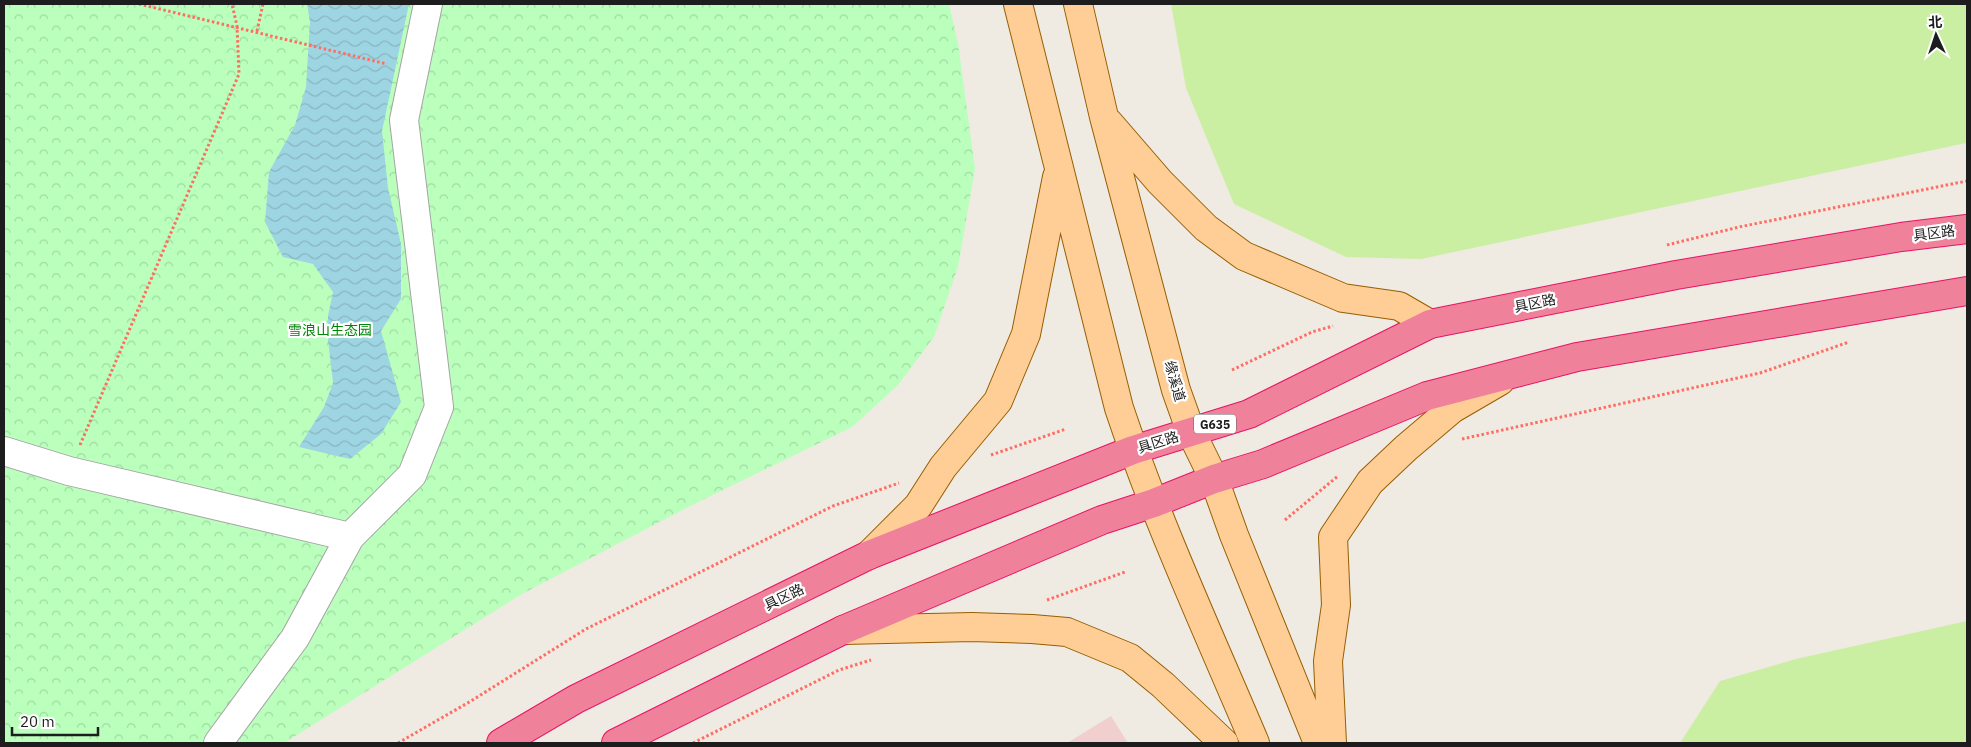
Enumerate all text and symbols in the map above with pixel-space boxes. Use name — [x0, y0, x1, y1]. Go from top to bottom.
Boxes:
north arrow — [1911, 10, 1961, 60]
text: 北 — [1928, 13, 1943, 31]
street label: 具区路 — [1912, 222, 1956, 244]
street label: 具区路 — [1513, 290, 1557, 316]
park label: 雪浪山生态园 — [288, 321, 372, 339]
street label: 缘溪道 — [1161, 358, 1189, 404]
road number: G635 — [1194, 414, 1236, 434]
street label: 具区路 — [1135, 427, 1181, 457]
street label: 具区路 — [761, 580, 807, 614]
scale bar — [12, 704, 99, 736]
text: 20 m — [20, 712, 55, 731]

